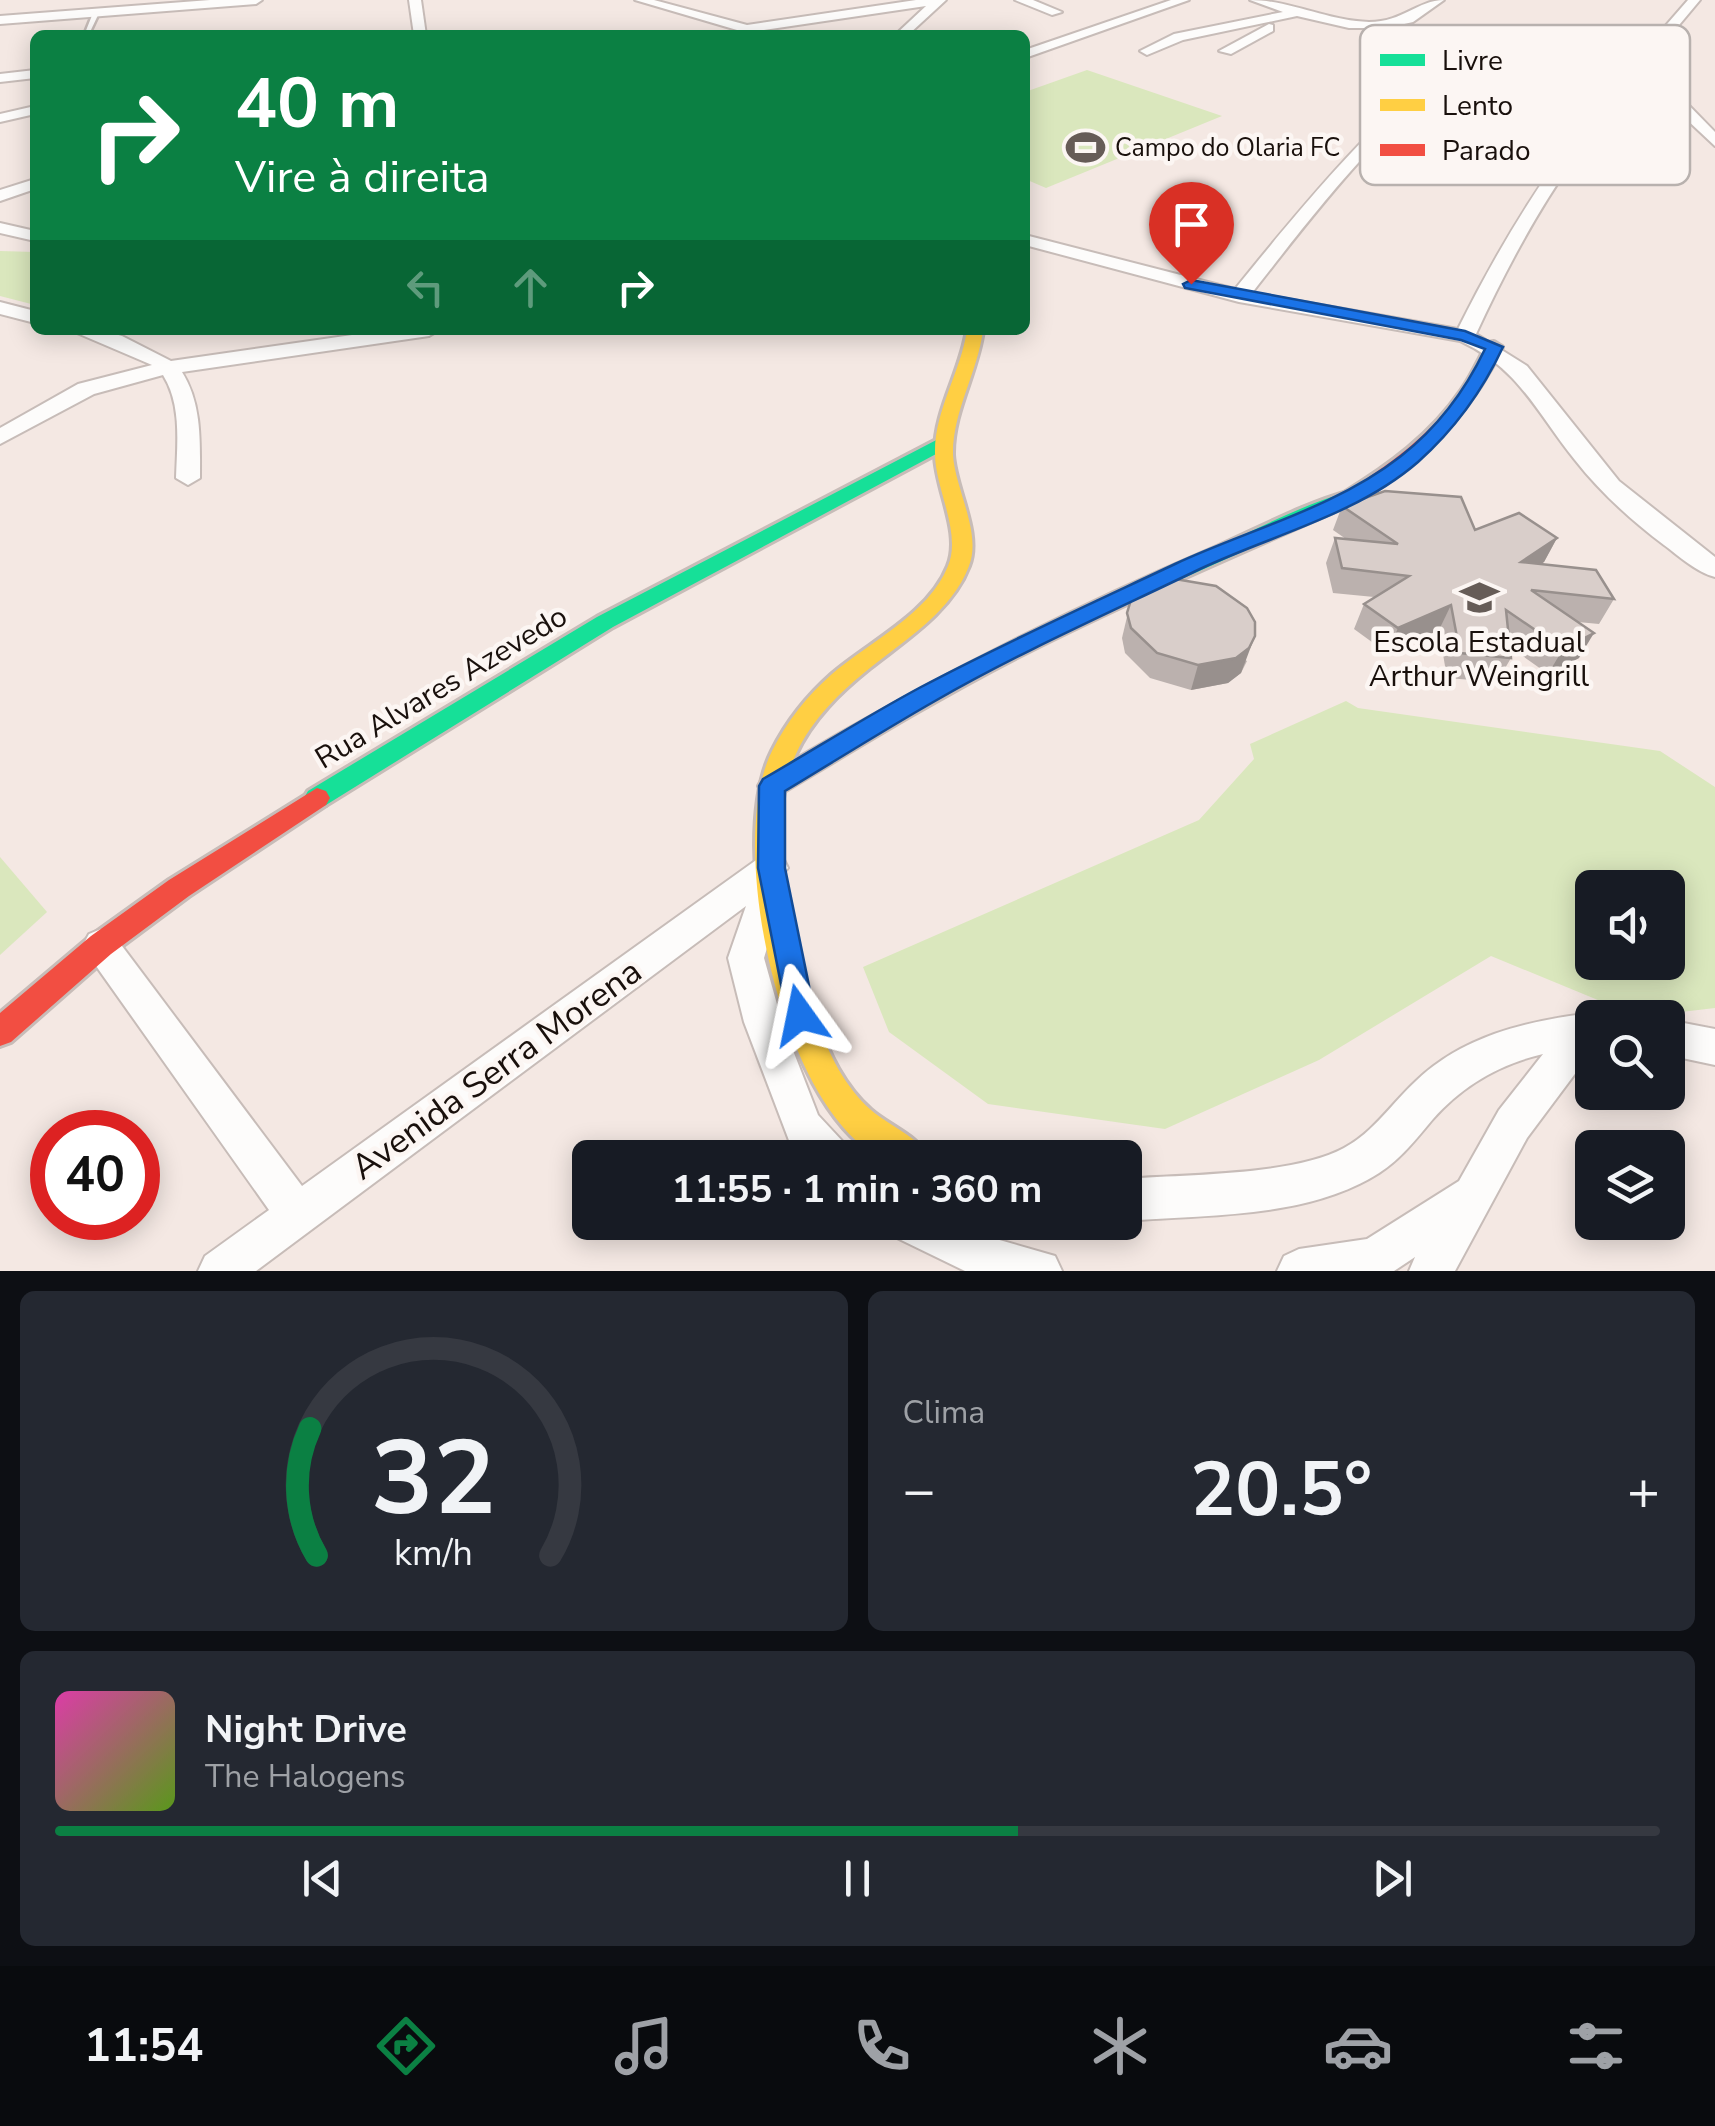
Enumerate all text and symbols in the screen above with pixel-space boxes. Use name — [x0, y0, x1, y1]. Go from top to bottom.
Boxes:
legend — [1360, 25, 1690, 185]
text: Livre — [1442, 42, 1503, 80]
text: 40 m — [235, 56, 399, 152]
icon: right — [70, 70, 200, 200]
text: Lento — [1442, 87, 1513, 125]
sports icon: Campo do Olaria FC — [1064, 126, 1106, 168]
place label: Campo do Olaria FC — [1115, 131, 1340, 165]
text: Parado — [1442, 132, 1531, 170]
text: Vire à direita — [235, 147, 490, 208]
pin — [1149, 182, 1234, 285]
icon: arrive — [1164, 197, 1219, 252]
icon: left — [398, 260, 453, 315]
icon: ahead — [503, 260, 558, 315]
icon: right — [608, 260, 663, 315]
school or university icon: Escola Estadual Arthur Weingrill — [1458, 577, 1500, 619]
street label: Rua Alvares Azevedo — [308, 596, 575, 779]
place label: Escola Estadual Arthur Weingrill — [1369, 622, 1589, 697]
map controls — [1575, 870, 1685, 1240]
button: sound — [1575, 870, 1685, 980]
street label: Avenida Serra Morena — [342, 948, 651, 1191]
position arrow — [748, 963, 852, 1067]
button: search — [1575, 1000, 1685, 1110]
speed limit sign: 40 — [30, 1110, 160, 1240]
button: layers — [1575, 1130, 1685, 1240]
text: 11:55 · 1 min · 360 m — [672, 1164, 1042, 1215]
text: Clima — [903, 1391, 985, 1434]
text: 32 — [371, 1408, 496, 1550]
text: 20.5° — [1190, 1439, 1372, 1541]
text: − — [903, 1453, 936, 1528]
text: + — [1627, 1453, 1660, 1528]
text: km/h — [394, 1529, 473, 1578]
text: Night Drive — [205, 1704, 407, 1755]
text: The Halogens — [205, 1755, 405, 1798]
icon: previous — [295, 1851, 350, 1906]
icon: pause — [830, 1851, 885, 1906]
icon: next — [1365, 1851, 1420, 1906]
icon: directions — [371, 2011, 441, 2081]
icon: music — [609, 2011, 679, 2081]
icon: phone — [847, 2011, 917, 2081]
icon: climate — [1085, 2011, 1155, 2081]
icon: car — [1323, 2011, 1393, 2081]
icon: filters — [1561, 2011, 1631, 2081]
text: 11:54 — [84, 2016, 203, 2077]

